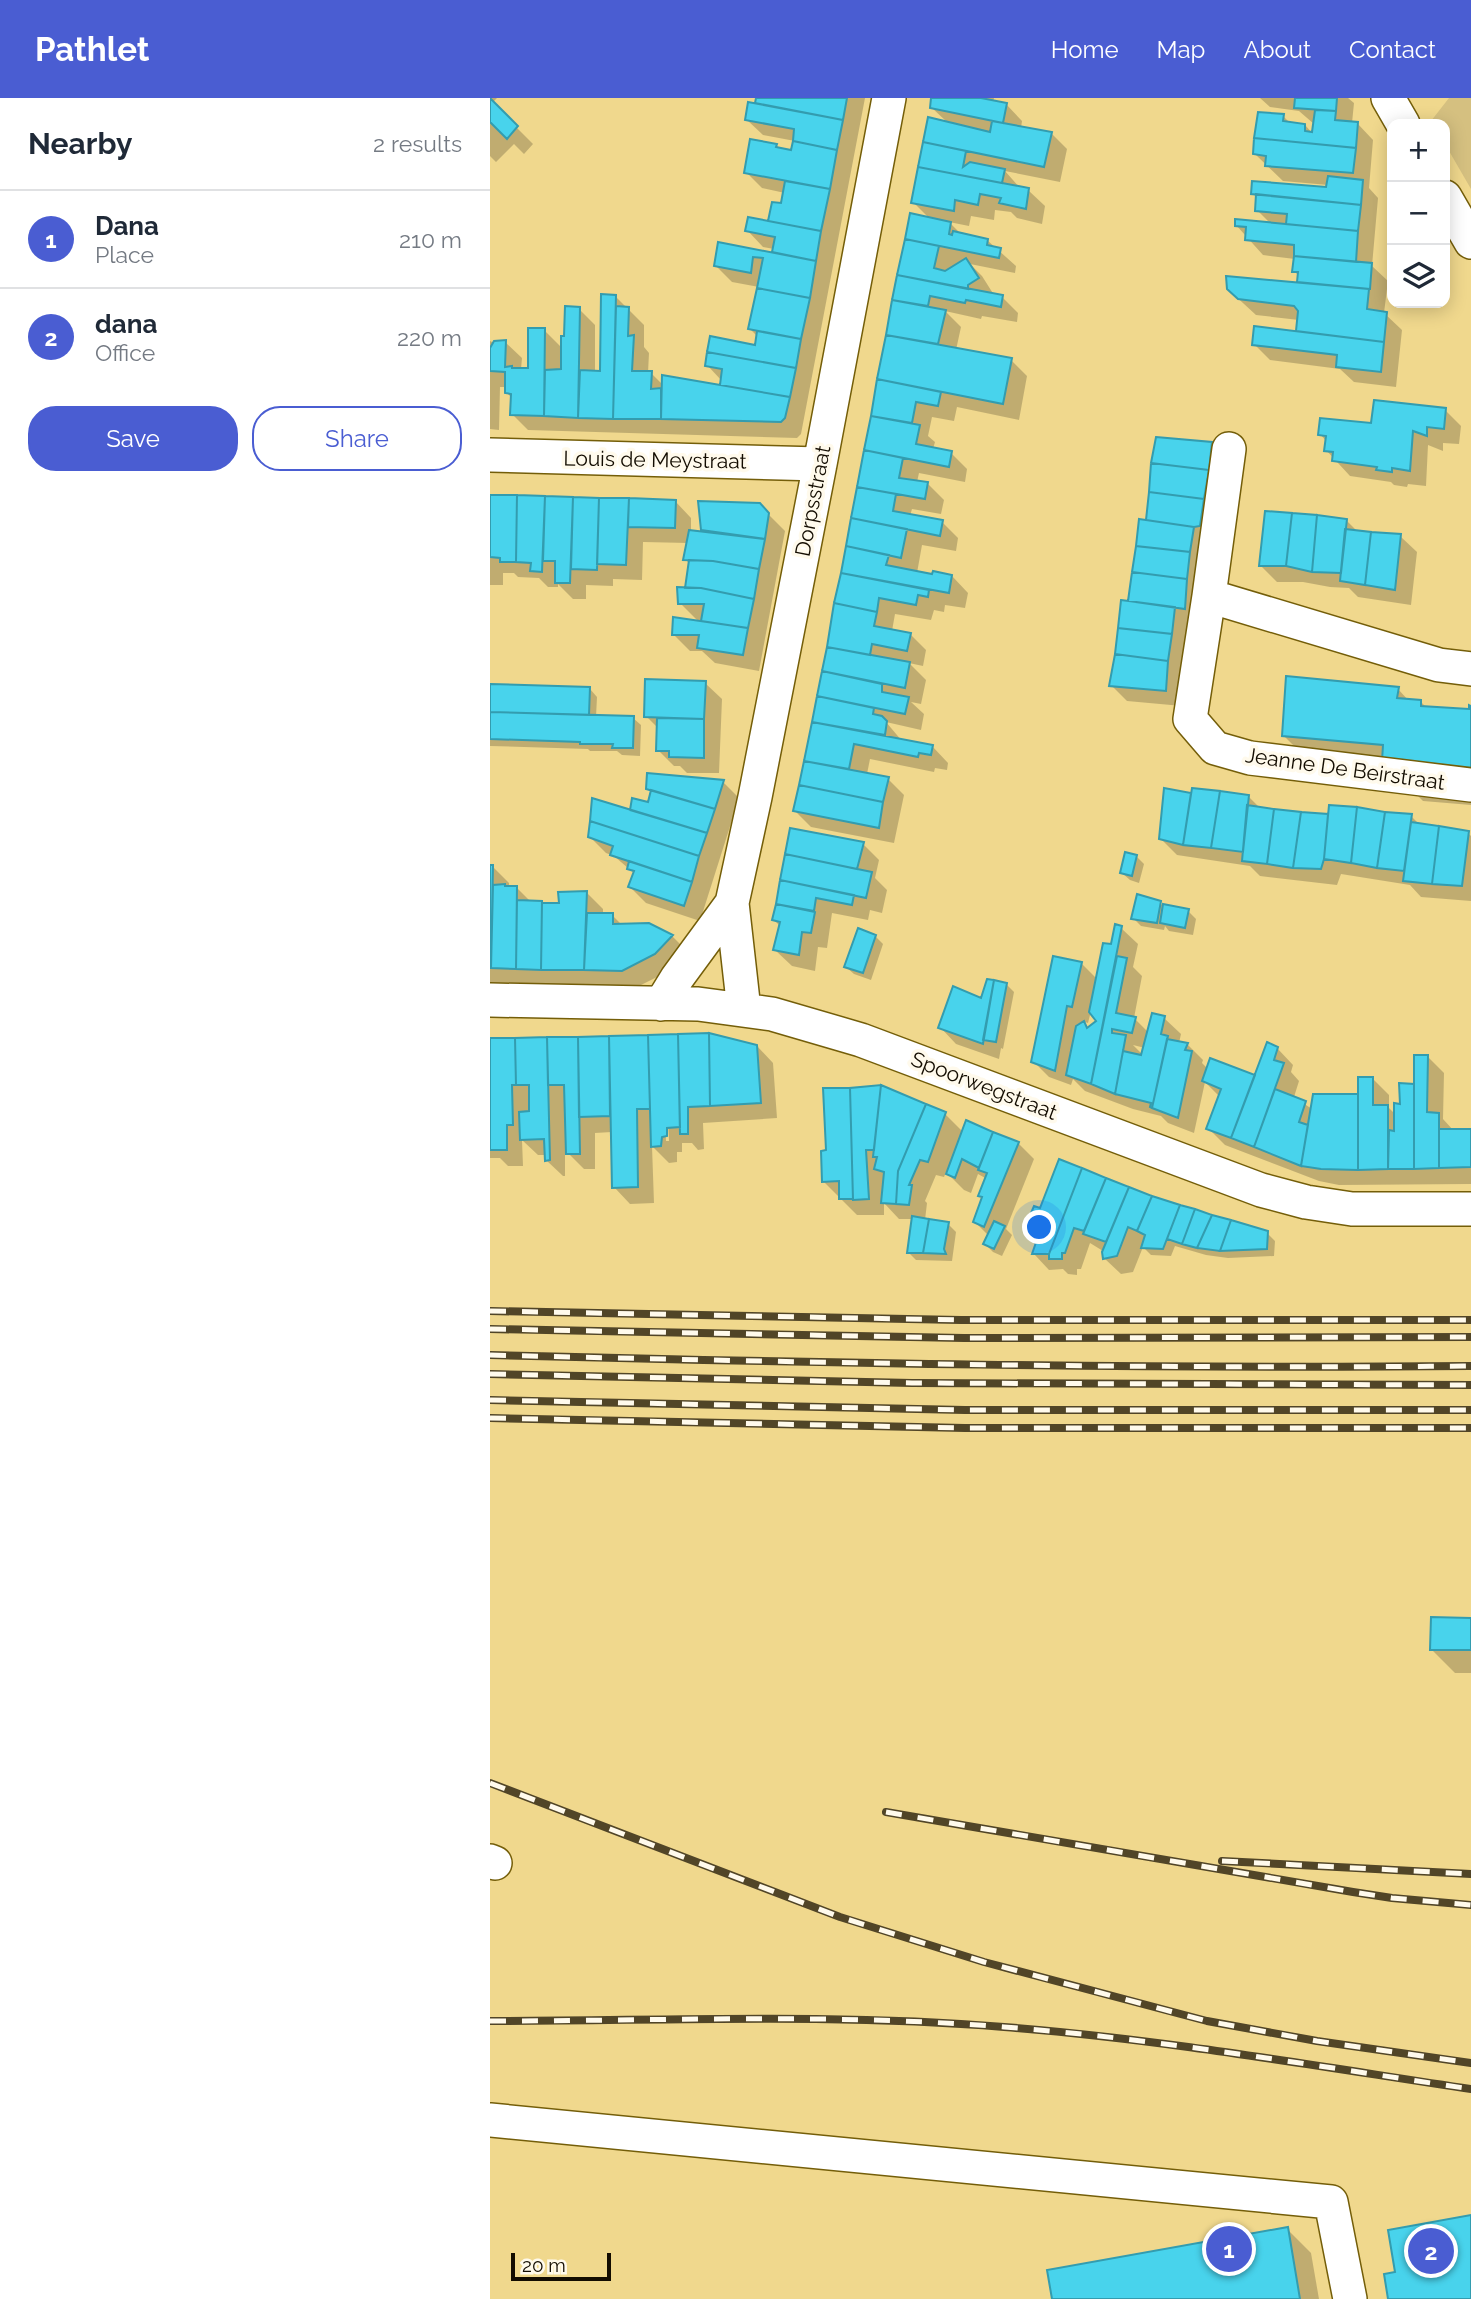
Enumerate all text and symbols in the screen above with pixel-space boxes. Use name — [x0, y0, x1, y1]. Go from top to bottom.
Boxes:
text: Pathlet — [35, 30, 149, 69]
text: Home — [1051, 35, 1119, 64]
text: Map — [1157, 35, 1205, 64]
text: About — [1243, 35, 1311, 64]
text: Contact — [1349, 35, 1436, 64]
map controls — [1387, 119, 1450, 308]
button: + — [1387, 119, 1450, 182]
text: Nearby — [28, 126, 132, 161]
text: 2 results — [373, 130, 462, 157]
button: − — [1387, 182, 1450, 245]
text: Dana — [95, 211, 159, 241]
text: 1 — [45, 226, 57, 253]
text: 210 m — [399, 226, 462, 253]
text: Place — [95, 241, 154, 268]
button: layers — [1387, 245, 1450, 308]
text: dana — [95, 309, 157, 339]
text: 2 — [45, 324, 57, 351]
text: 220 m — [397, 324, 462, 351]
text: Office — [95, 339, 155, 366]
button: Save — [28, 406, 238, 471]
button: Share — [252, 406, 462, 471]
street label: Dorpsstraat — [790, 443, 835, 558]
street label: Louis de Meystraat — [563, 445, 747, 474]
street label: Jeanne De Beirstraat — [1244, 742, 1446, 795]
street label: Spoorwegstraat — [908, 1046, 1061, 1125]
your location — [1022, 1210, 1056, 1244]
pin: 1 — [1206, 2223, 1252, 2275]
pin: 2 — [1408, 2225, 1454, 2277]
scale bar — [511, 2250, 611, 2282]
text: 20 m — [522, 2254, 566, 2276]

